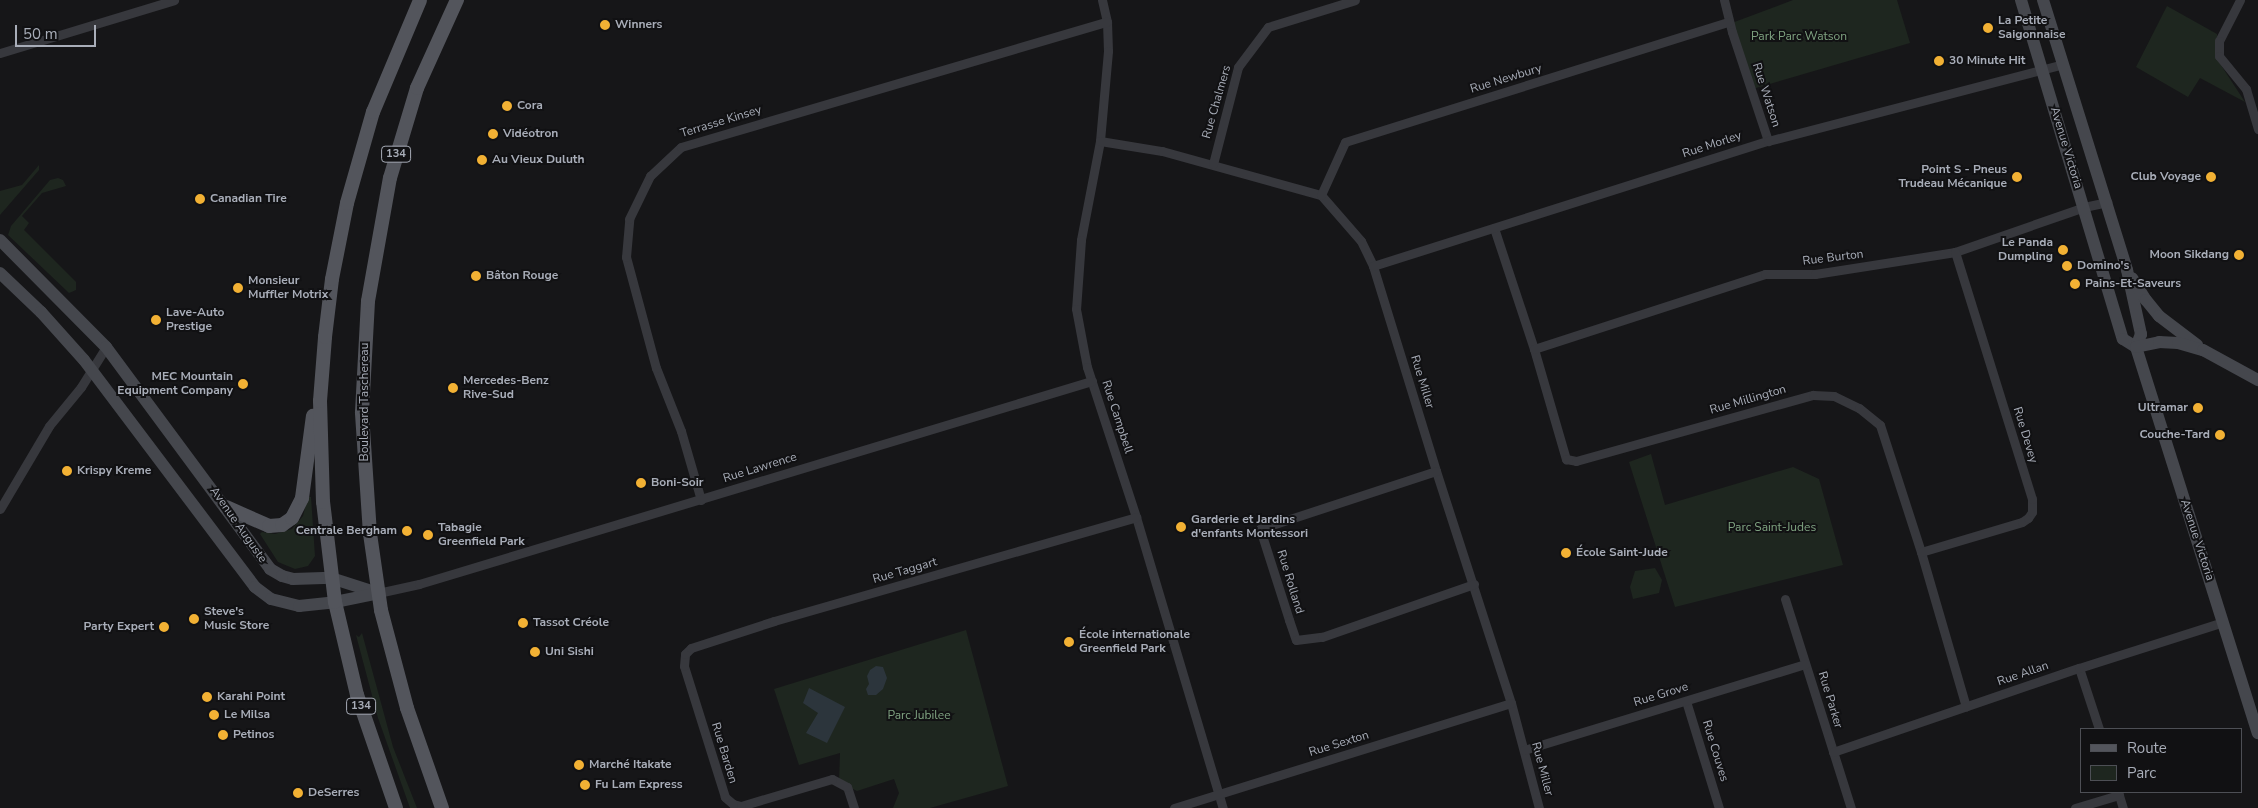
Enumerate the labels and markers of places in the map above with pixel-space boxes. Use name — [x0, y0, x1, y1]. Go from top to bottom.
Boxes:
place label: La Petite Saigonnaise — [1998, 14, 2065, 42]
place label: Winners — [615, 18, 662, 32]
marker: Winners — [599, 19, 611, 31]
marker: La Petite Saigonnaise — [1982, 22, 1994, 34]
place label: 30 Minute Hit — [1949, 54, 2025, 68]
marker: 30 Minute Hit — [1933, 55, 1945, 67]
place label: Cora — [517, 99, 543, 113]
marker: Cora — [501, 100, 513, 112]
place label: Vidéotron — [503, 127, 558, 141]
marker: Vidéotron — [487, 128, 499, 140]
place label: Au Vieux Duluth — [492, 153, 584, 167]
marker: Au Vieux Duluth — [476, 154, 488, 166]
place label: Point S - Pneus Trudeau Mécanique — [1899, 163, 2007, 191]
place label: Club Voyage — [2131, 170, 2201, 184]
marker: Point S - Pneus Trudeau Mécanique — [2011, 171, 2023, 183]
marker: Club Voyage — [2205, 171, 2217, 183]
place label: Canadian Tire — [210, 192, 287, 206]
marker: Canadian Tire — [194, 193, 206, 205]
place label: Le Panda Dumpling — [1998, 236, 2053, 264]
marker: Le Panda Dumpling — [2057, 244, 2069, 256]
place label: Moon Sikdang — [2150, 248, 2229, 262]
marker: Moon Sikdang — [2233, 249, 2245, 261]
place label: Domino's — [2077, 259, 2129, 273]
marker: Domino's — [2061, 260, 2073, 272]
place label: Bâton Rouge — [486, 269, 558, 283]
marker: Bâton Rouge — [470, 270, 482, 282]
place label: Monsieur Muffler Motrix — [248, 274, 328, 302]
place label: Pains-Et-Saveurs — [2085, 277, 2181, 291]
marker: Pains-Et-Saveurs — [2069, 278, 2081, 290]
marker: Monsieur Muffler Motrix — [232, 282, 244, 294]
place label: Lave-Auto Prestige — [166, 306, 224, 334]
marker: Lave-Auto Prestige — [150, 314, 162, 326]
place label: MEC Mountain Equipment Company — [117, 370, 233, 398]
place label: Mercedes-Benz Rive-Sud — [463, 374, 549, 402]
marker: MEC Mountain Equipment Company — [237, 378, 249, 390]
marker: Mercedes-Benz Rive-Sud — [447, 382, 459, 394]
place label: Ultramar — [2138, 401, 2188, 415]
marker: Ultramar — [2192, 402, 2204, 414]
place label: Couche-Tard — [2140, 428, 2210, 442]
marker: Couche-Tard — [2214, 429, 2226, 441]
place label: Krispy Kreme — [77, 464, 151, 478]
marker: Krispy Kreme — [61, 465, 73, 477]
place label: Boni-Soir — [651, 476, 703, 490]
marker: Boni-Soir — [635, 477, 647, 489]
place label: Garderie et Jardins d'enfants Montessori — [1191, 513, 1308, 541]
place label: Tabagie Greenfield Park — [438, 521, 525, 549]
marker: Garderie et Jardins d'enfants Montessori — [1175, 521, 1187, 533]
place label: Centrale Bergham — [296, 524, 397, 538]
marker: Centrale Bergham — [401, 525, 413, 537]
marker: Tabagie Greenfield Park — [422, 529, 434, 541]
place label: École Saint-Jude — [1576, 546, 1668, 560]
marker: École Saint-Jude — [1560, 547, 1572, 559]
place label: Steve's Music Store — [204, 605, 269, 633]
marker: Steve's Music Store — [188, 613, 200, 625]
place label: Tassot Créole — [533, 616, 609, 630]
marker: Tassot Créole — [517, 617, 529, 629]
place label: Party Expert — [84, 620, 154, 634]
marker: Party Expert — [158, 621, 170, 633]
place label: École internationale Greenfield Park — [1079, 628, 1190, 656]
marker: École internationale Greenfield Park — [1063, 636, 1075, 648]
place label: Uni Sishi — [545, 645, 594, 659]
marker: Uni Sishi — [529, 646, 541, 658]
place label: Karahi Point — [217, 690, 285, 704]
marker: Karahi Point — [201, 691, 213, 703]
place label: Le Milsa — [224, 708, 270, 722]
marker: Le Milsa — [208, 709, 220, 721]
place label: Petinos — [233, 728, 274, 742]
marker: Petinos — [217, 729, 229, 741]
place label: Marché Itakate — [589, 758, 672, 772]
marker: Marché Itakate — [573, 759, 585, 771]
place label: Fu Lam Express — [595, 778, 683, 792]
marker: Fu Lam Express — [579, 779, 591, 791]
place label: DeSerres — [308, 786, 359, 800]
marker: DeSerres — [292, 787, 304, 799]

